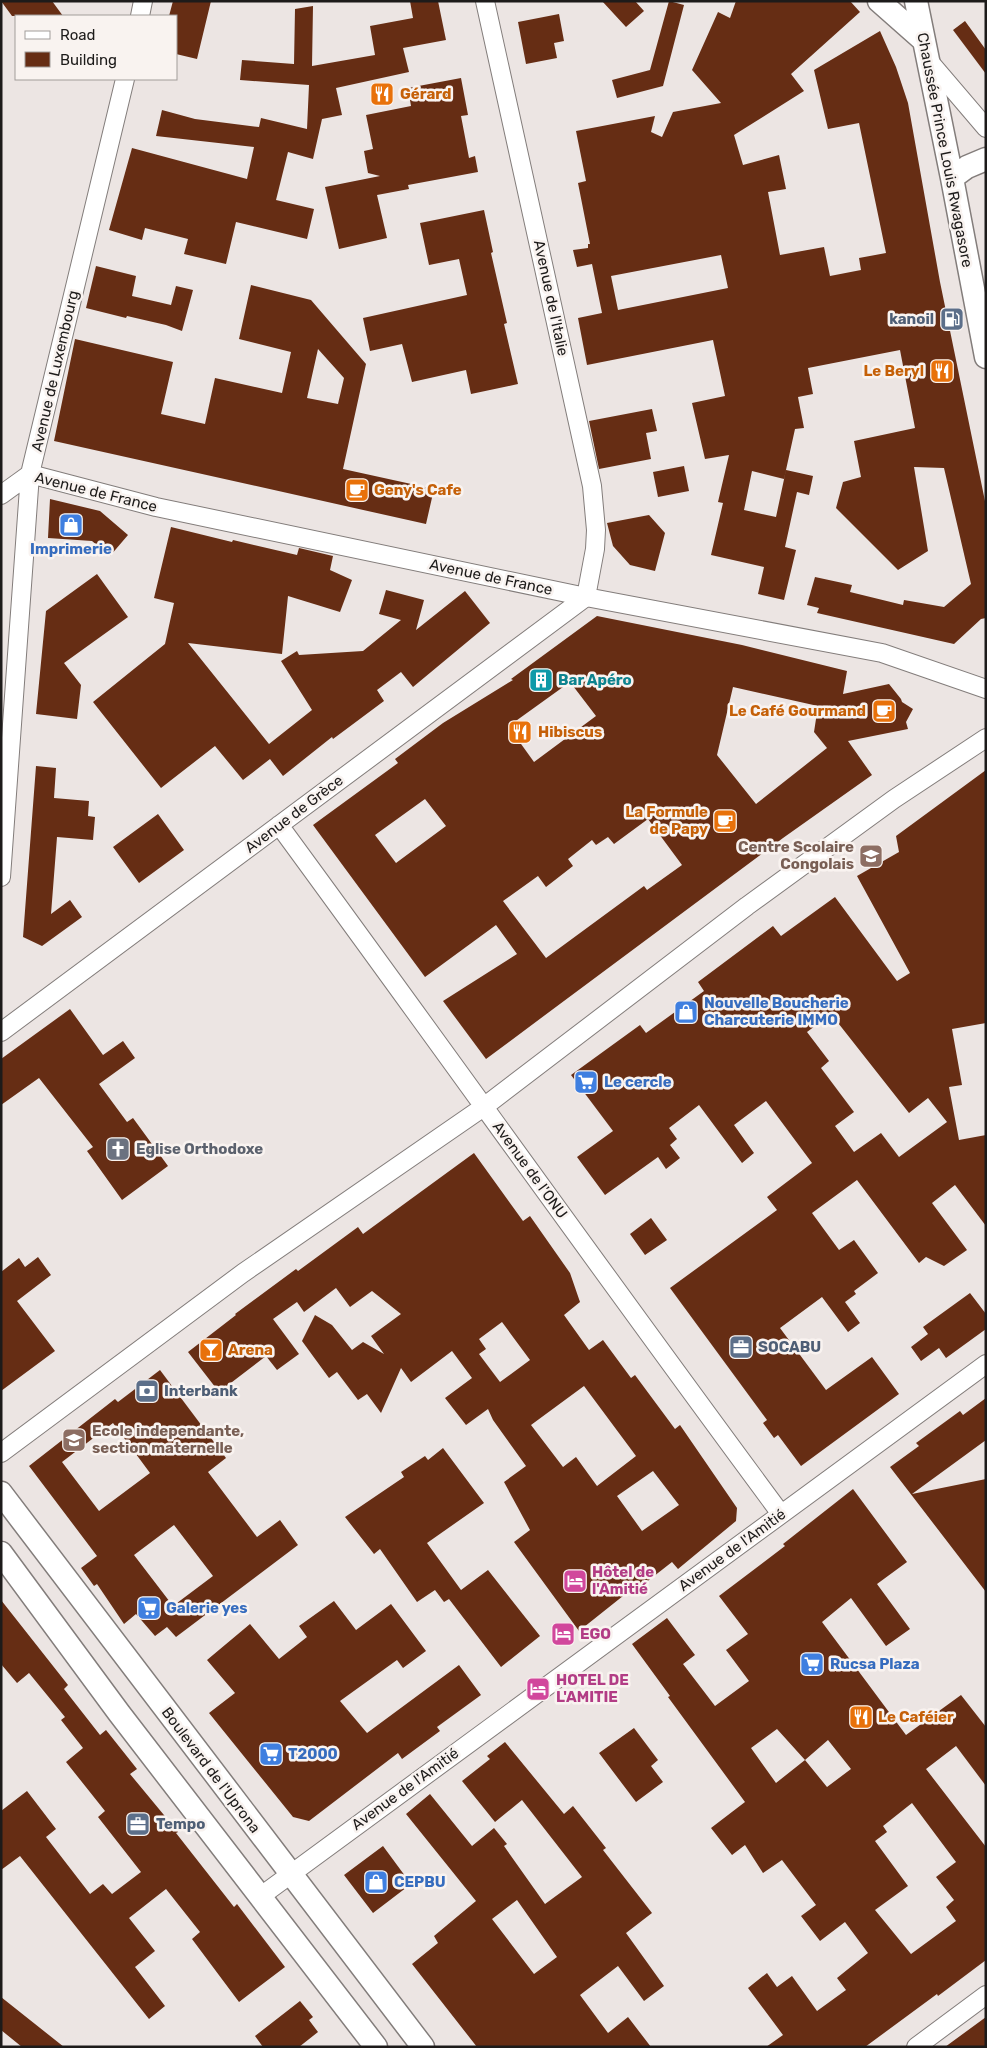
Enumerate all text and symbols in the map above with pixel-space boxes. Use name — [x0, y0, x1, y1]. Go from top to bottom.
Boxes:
legend — [15, 15, 178, 80]
text: Road — [60, 26, 96, 44]
street label: Chaussée Prince Louis Rwagasore — [913, 31, 977, 269]
text: Building — [60, 51, 117, 69]
restaurant icon: Gérard — [369, 81, 395, 107]
place label: Gérard — [400, 85, 451, 103]
street label: Avenue de l'Italie — [530, 238, 572, 358]
street label: Avenue de Luxembourg — [28, 289, 82, 453]
fuel station icon: kanoil — [939, 306, 965, 332]
place label: kanoil — [889, 310, 934, 328]
restaurant icon: Le Beryl — [929, 358, 955, 384]
place label: Le Beryl — [863, 362, 924, 380]
street label: Avenue de France — [33, 468, 159, 516]
cafe icon: Geny's Cafe — [344, 477, 370, 503]
place label: Geny's Cafe — [374, 481, 462, 499]
shop icon: Imprimerie — [58, 512, 84, 538]
place label: Imprimerie — [30, 540, 112, 558]
street label: Avenue de France — [428, 555, 554, 599]
building icon: Bar Apéro — [528, 667, 554, 693]
place label: Bar Apéro — [558, 671, 632, 689]
cafe icon: Le Café Gourmand — [871, 698, 897, 724]
place label: Le Café Gourmand — [729, 702, 866, 720]
restaurant icon: Hibiscus — [507, 719, 533, 745]
place label: Hibiscus — [538, 723, 602, 741]
street label: Avenue de Grèce — [241, 771, 347, 857]
place label: La Formule de Papy — [625, 803, 708, 838]
cafe icon: La Formule de Papy — [712, 808, 738, 834]
place label: Centre Scolaire Congolais — [738, 838, 854, 873]
school or university icon: Centre Scolaire Congolais — [858, 843, 884, 869]
place label: Nouvelle Boucherie Charcuterie IMMO — [704, 994, 849, 1029]
shop icon: Nouvelle Boucherie Charcuterie IMMO — [673, 999, 699, 1025]
supermarket icon: Le cercle — [573, 1069, 599, 1095]
place label: Le cercle — [604, 1073, 672, 1091]
street label: Avenue de l'ONU — [489, 1118, 571, 1222]
church icon: Eglise Orthodoxe — [105, 1136, 131, 1162]
place label: Eglise Orthodoxe — [136, 1140, 263, 1158]
office icon: SOCABU — [728, 1334, 754, 1360]
bar icon: Arena — [198, 1337, 224, 1363]
place label: SOCABU — [758, 1338, 821, 1356]
place label: Arena — [228, 1341, 273, 1359]
bank icon: Interbank — [134, 1378, 160, 1404]
place label: Interbank — [164, 1382, 238, 1400]
place label: Ecole independante, section maternelle — [92, 1422, 244, 1457]
school or university icon: Ecole independante, section maternelle — [61, 1427, 87, 1453]
street label: Avenue de l'Amitié — [675, 1505, 789, 1595]
place label: Hôtel de l'Amitié — [592, 1563, 654, 1598]
hotel icon: Hôtel de l'Amitié — [562, 1568, 588, 1594]
supermarket icon: Galerie yes — [136, 1595, 162, 1621]
place label: Galerie yes — [166, 1599, 248, 1617]
hotel icon: EGO — [550, 1621, 576, 1647]
place label: EGO — [580, 1625, 611, 1643]
supermarket icon: Rucsa Plaza — [799, 1651, 825, 1677]
place label: Rucsa Plaza — [830, 1655, 920, 1673]
place label: HOTEL DE L'AMITIE — [556, 1671, 629, 1706]
hotel icon: HOTEL DE L'AMITIE — [525, 1676, 551, 1702]
street label: Boulevard de l'Uprona — [158, 1704, 264, 1836]
restaurant icon: Le Caféier — [848, 1704, 874, 1730]
place label: Le Caféier — [878, 1708, 954, 1726]
supermarket icon: T2000 — [258, 1741, 284, 1767]
street label: Avenue de l'Amitié — [348, 1744, 462, 1834]
place label: T2000 — [288, 1745, 338, 1763]
office icon: Tempo — [125, 1811, 151, 1837]
place label: Tempo — [156, 1815, 205, 1833]
shop icon: CEPBU — [363, 1869, 389, 1895]
place label: CEPBU — [394, 1873, 446, 1891]

